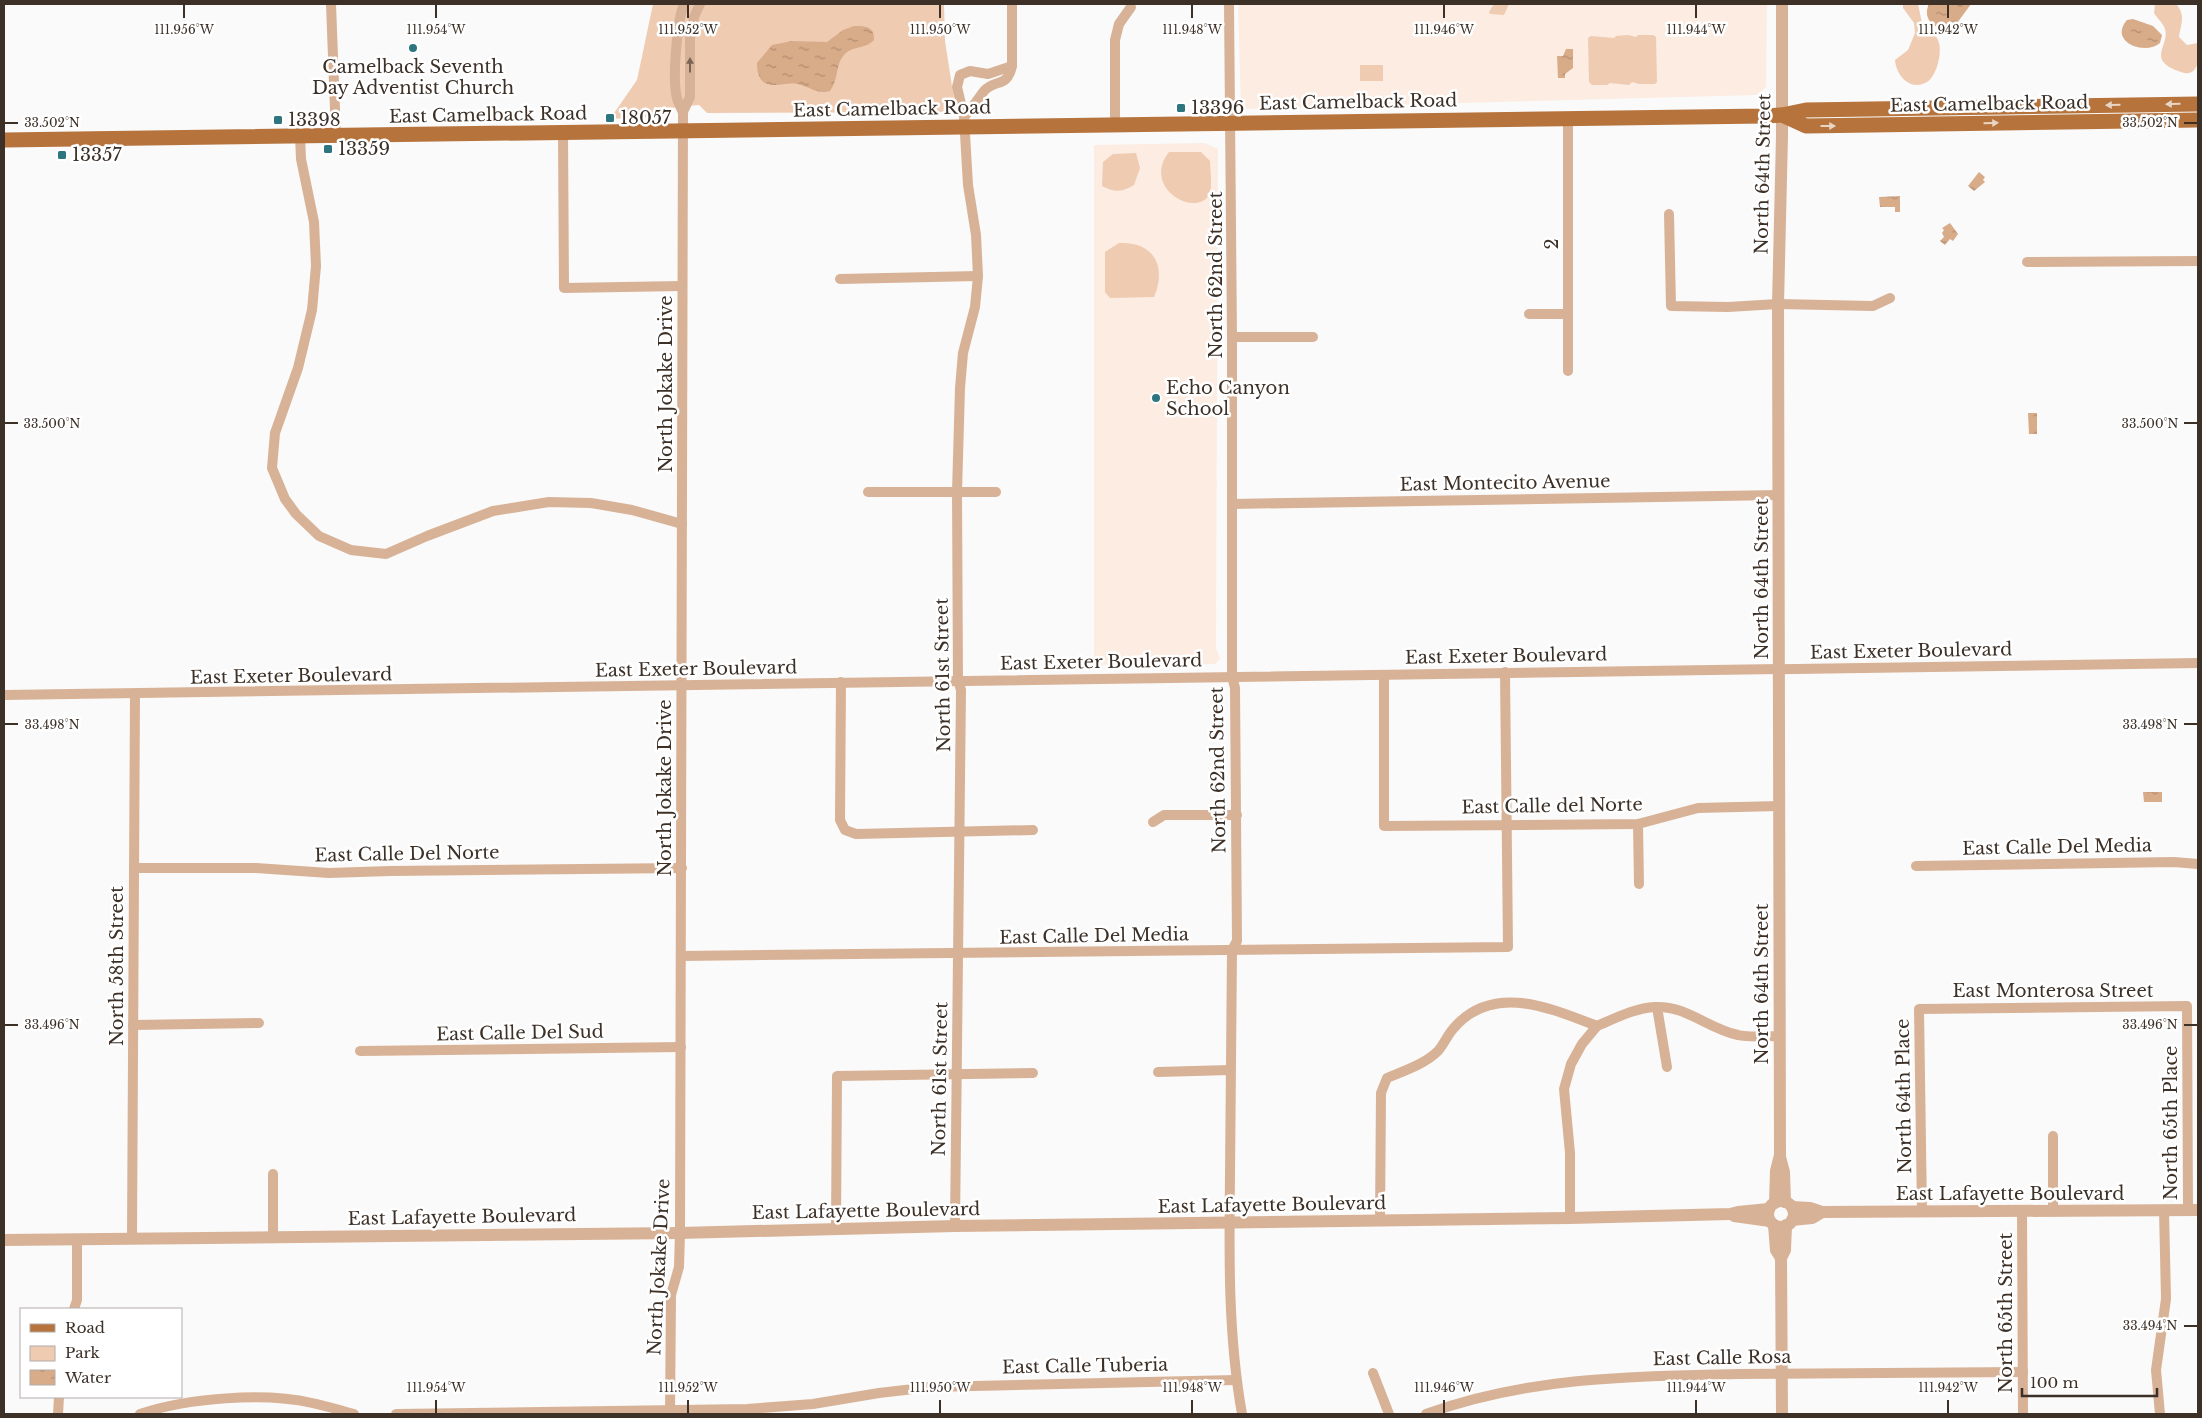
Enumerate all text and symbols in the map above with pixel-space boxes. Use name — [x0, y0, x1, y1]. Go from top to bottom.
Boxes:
text: 111.956°W — [154, 22, 215, 37]
text: 111.954°W — [407, 22, 466, 37]
text: 111.952°W — [658, 22, 719, 37]
text: 111.950°W — [910, 22, 971, 37]
text: 111.948°W — [1162, 22, 1223, 37]
text: 111.946°W — [1414, 22, 1475, 37]
text: 111.944°W — [1666, 22, 1726, 37]
text: 111.942°W — [1918, 22, 1979, 37]
marker: Camelback Seventh Day Adventist Church — [407, 42, 419, 54]
place label: Camelback Seventh Day Adventist Church — [312, 56, 514, 99]
one-way arrow — [686, 57, 694, 73]
street label: East Camelback Road — [1259, 89, 1457, 115]
street label: East Camelback Road — [1890, 91, 2088, 117]
street label: North 64th Street — [1751, 93, 1775, 255]
street label: East Camelback Road — [793, 96, 991, 122]
place label: 13396 — [1191, 97, 1244, 119]
one-way arrow — [2165, 100, 2181, 108]
one-way arrow — [2105, 101, 2121, 109]
street label: East Camelback Road — [389, 102, 587, 128]
marker: 13396 — [1175, 102, 1187, 114]
place label: 18057 — [620, 107, 672, 129]
place label: 13398 — [288, 109, 341, 131]
marker: 18057 — [604, 112, 616, 124]
marker: 13398 — [272, 114, 284, 126]
text: 33.502°N — [24, 115, 80, 130]
text: 33.502°N — [2122, 115, 2178, 130]
one-way arrow — [1983, 119, 1999, 127]
one-way arrow — [1821, 122, 1837, 130]
place label: 13359 — [338, 138, 390, 160]
marker: 13359 — [322, 143, 334, 155]
place label: 13357 — [72, 144, 122, 166]
marker: 13357 — [56, 149, 68, 161]
street label: North 62nd Street — [1205, 191, 1227, 358]
street label: 2 — [1541, 238, 1563, 250]
street label: North Jokake Drive — [655, 295, 677, 473]
place label: Echo Canyon School — [1166, 377, 1290, 420]
marker: Echo Canyon School — [1150, 392, 1162, 404]
text: 33.500°N — [24, 416, 81, 431]
text: 33.500°N — [2122, 416, 2179, 431]
street label: East Montecito Avenue — [1399, 470, 1611, 496]
street label: North 64th Street — [1751, 498, 1773, 660]
street label: North 61st Street — [931, 597, 955, 752]
street label: East Exeter Boulevard — [1810, 638, 2012, 664]
street label: East Exeter Boulevard — [1405, 643, 1607, 669]
street label: East Exeter Boulevard — [1000, 649, 1202, 675]
street label: East Exeter Boulevard — [595, 656, 797, 682]
street label: East Exeter Boulevard — [190, 663, 392, 689]
street label: North 62nd Street — [1206, 686, 1230, 854]
street label: North Jokake Drive — [654, 699, 676, 877]
text: 33.498°N — [25, 717, 80, 732]
text: 33.498°N — [2123, 717, 2178, 732]
street label: East Calle del Norte — [1461, 793, 1643, 819]
street label: East Calle Del Media — [1962, 834, 2152, 860]
street label: East Calle Del Norte — [314, 841, 500, 867]
street label: North 58th Street — [106, 886, 128, 1046]
street label: North 64th Street — [1751, 903, 1773, 1065]
street label: East Calle Del Media — [999, 923, 1189, 949]
street label: East Monterosa Street — [1952, 980, 2154, 1002]
street label: North 61st Street — [928, 1001, 952, 1156]
text: 33.496°N — [24, 1017, 80, 1032]
text: 33.496°N — [2122, 1017, 2178, 1032]
street label: North 64th Place — [1892, 1018, 1916, 1174]
street label: East Calle Del Sud — [436, 1021, 604, 1045]
street label: North 65th Place — [2160, 1046, 2182, 1200]
street label: North Jokake Drive — [643, 1178, 675, 1356]
street label: East Lafayette Boulevard — [1896, 1183, 2124, 1205]
street label: East Lafayette Boulevard — [1157, 1192, 1387, 1218]
street label: East Lafayette Boulevard — [751, 1198, 981, 1224]
street label: East Lafayette Boulevard — [347, 1204, 577, 1230]
street label: North 65th Street — [1995, 1232, 2017, 1393]
legend — [20, 1308, 182, 1398]
text: Road — [65, 1318, 105, 1337]
text: 33.494°N — [2123, 1318, 2177, 1333]
text: Park — [65, 1343, 101, 1362]
street label: East Calle Rosa — [1652, 1346, 1792, 1370]
street label: East Calle Tuberia — [1002, 1354, 1168, 1378]
scale bar — [2022, 1366, 2157, 1398]
text: Water — [64, 1368, 112, 1387]
text: 100 m — [2030, 1373, 2079, 1392]
text: 111.954°W — [407, 1380, 466, 1395]
text: 111.952°W — [658, 1380, 719, 1395]
text: 111.950°W — [910, 1380, 971, 1395]
text: 111.948°W — [1162, 1380, 1223, 1395]
text: 111.946°W — [1414, 1380, 1475, 1395]
text: 111.944°W — [1666, 1380, 1726, 1395]
text: 111.942°W — [1918, 1380, 1979, 1395]

